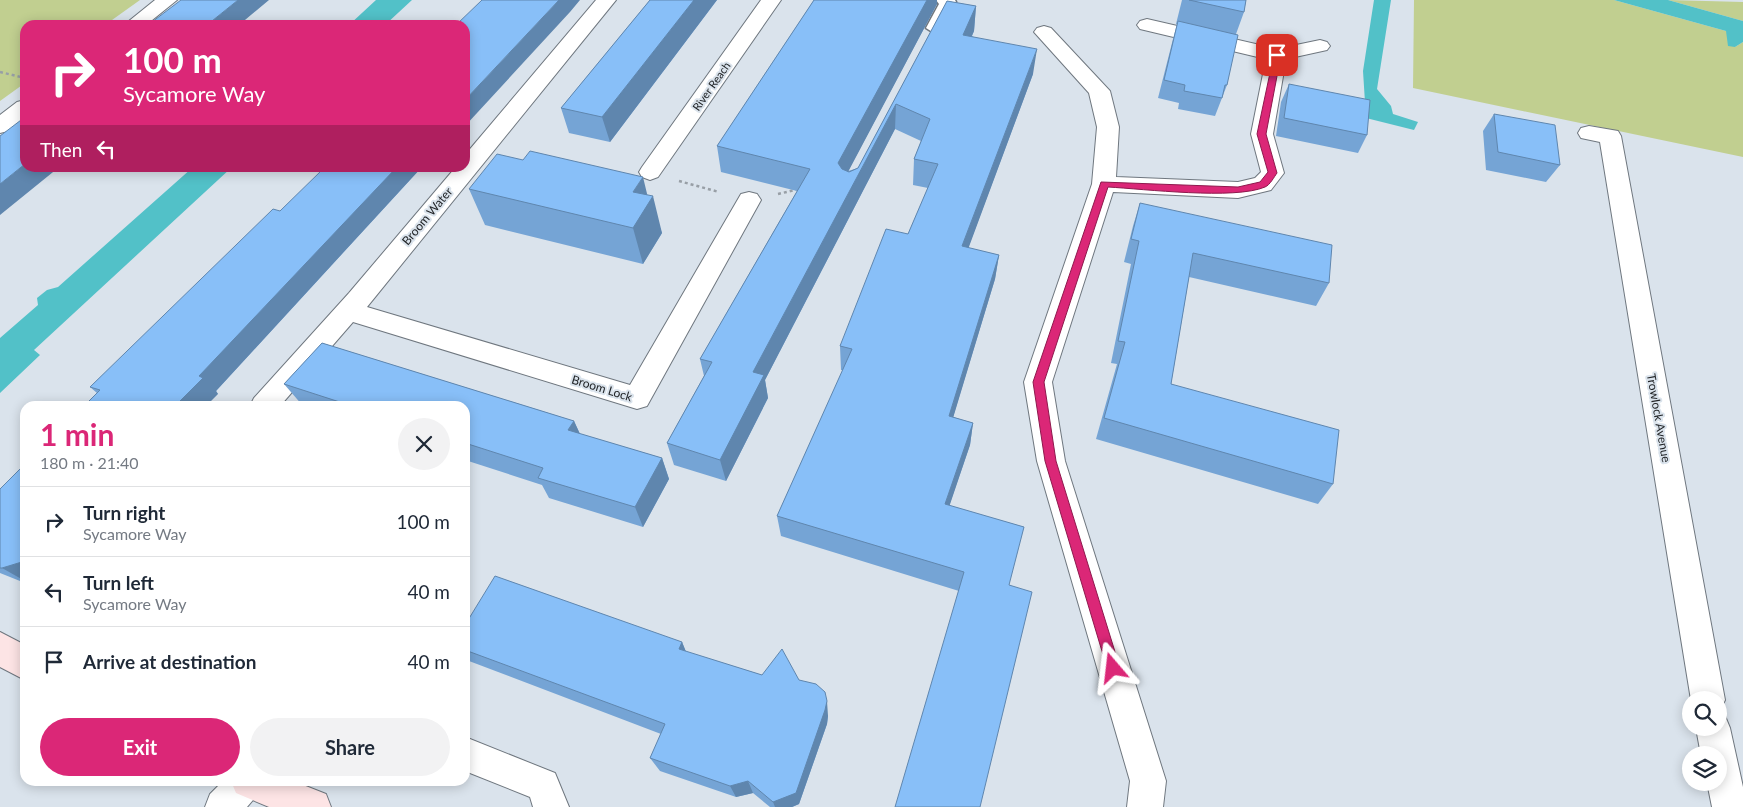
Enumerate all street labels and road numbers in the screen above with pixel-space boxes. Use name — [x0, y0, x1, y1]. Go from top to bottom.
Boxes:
street label: River Reach — [689, 59, 733, 113]
street label: Broom Water — [399, 184, 456, 248]
street label: Broom Lock — [570, 372, 635, 405]
street label: Trowlock Avenue — [1644, 372, 1674, 464]

